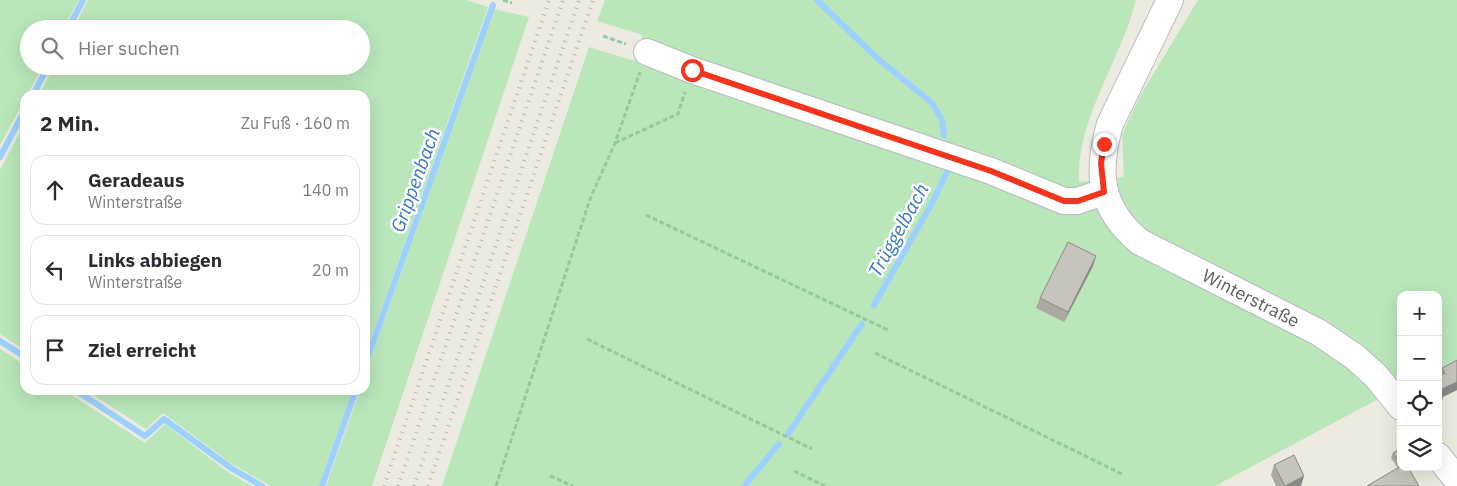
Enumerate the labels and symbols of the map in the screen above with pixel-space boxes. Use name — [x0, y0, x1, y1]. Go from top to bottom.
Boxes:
route start — [681, 59, 704, 82]
water label: Grippenbach — [385, 125, 445, 235]
route end — [1093, 133, 1116, 156]
water label: Trüggelbach — [862, 179, 934, 281]
street label: Winterstraße — [1199, 264, 1304, 332]

